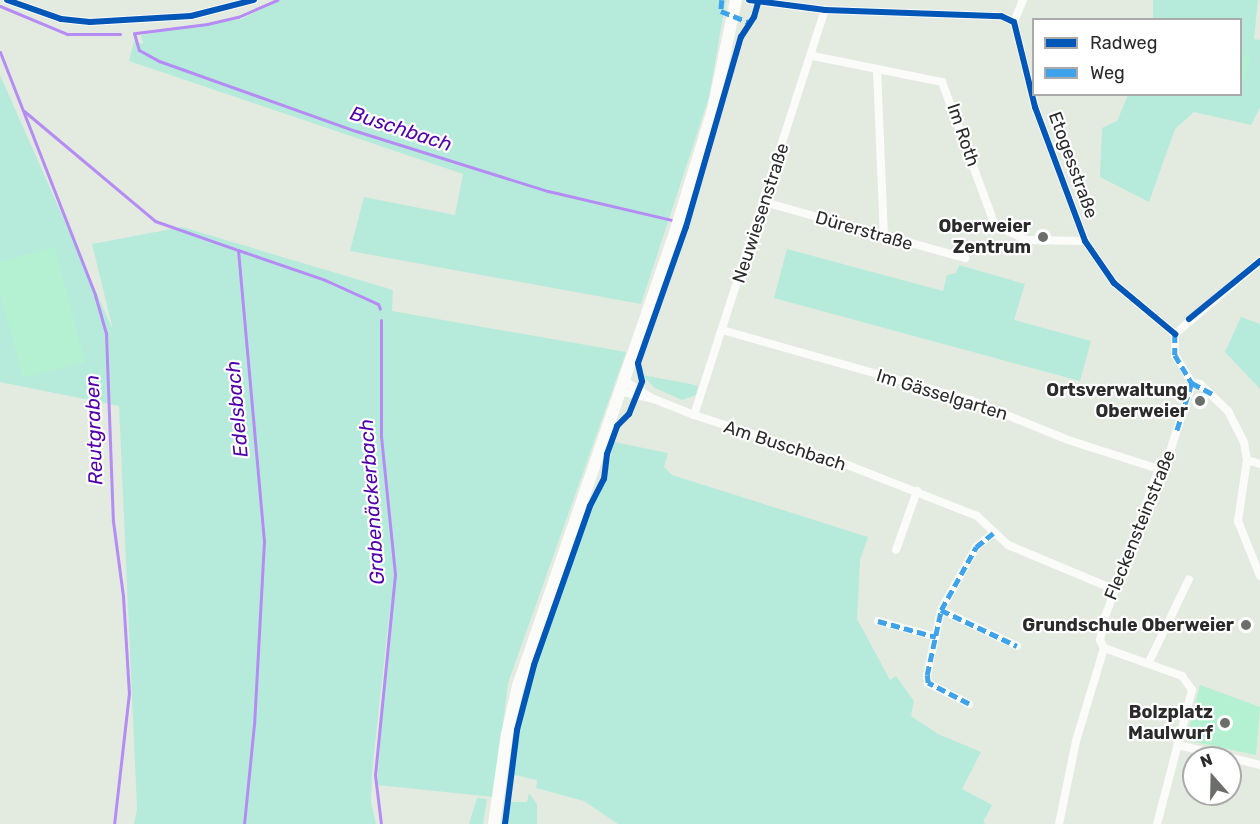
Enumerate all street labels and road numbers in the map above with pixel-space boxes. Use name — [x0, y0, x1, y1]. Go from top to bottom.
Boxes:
street label: Im Roth — [942, 101, 984, 169]
street label: Etogesstraße — [1044, 109, 1102, 221]
street label: Neuwiesenstraße — [728, 140, 794, 286]
street label: Dürerstraße — [813, 207, 915, 255]
street label: Im Gässelgarten — [874, 365, 1010, 425]
street label: Am Buschbach — [721, 416, 849, 476]
street label: Fleckensteinstraße — [1100, 447, 1180, 603]

